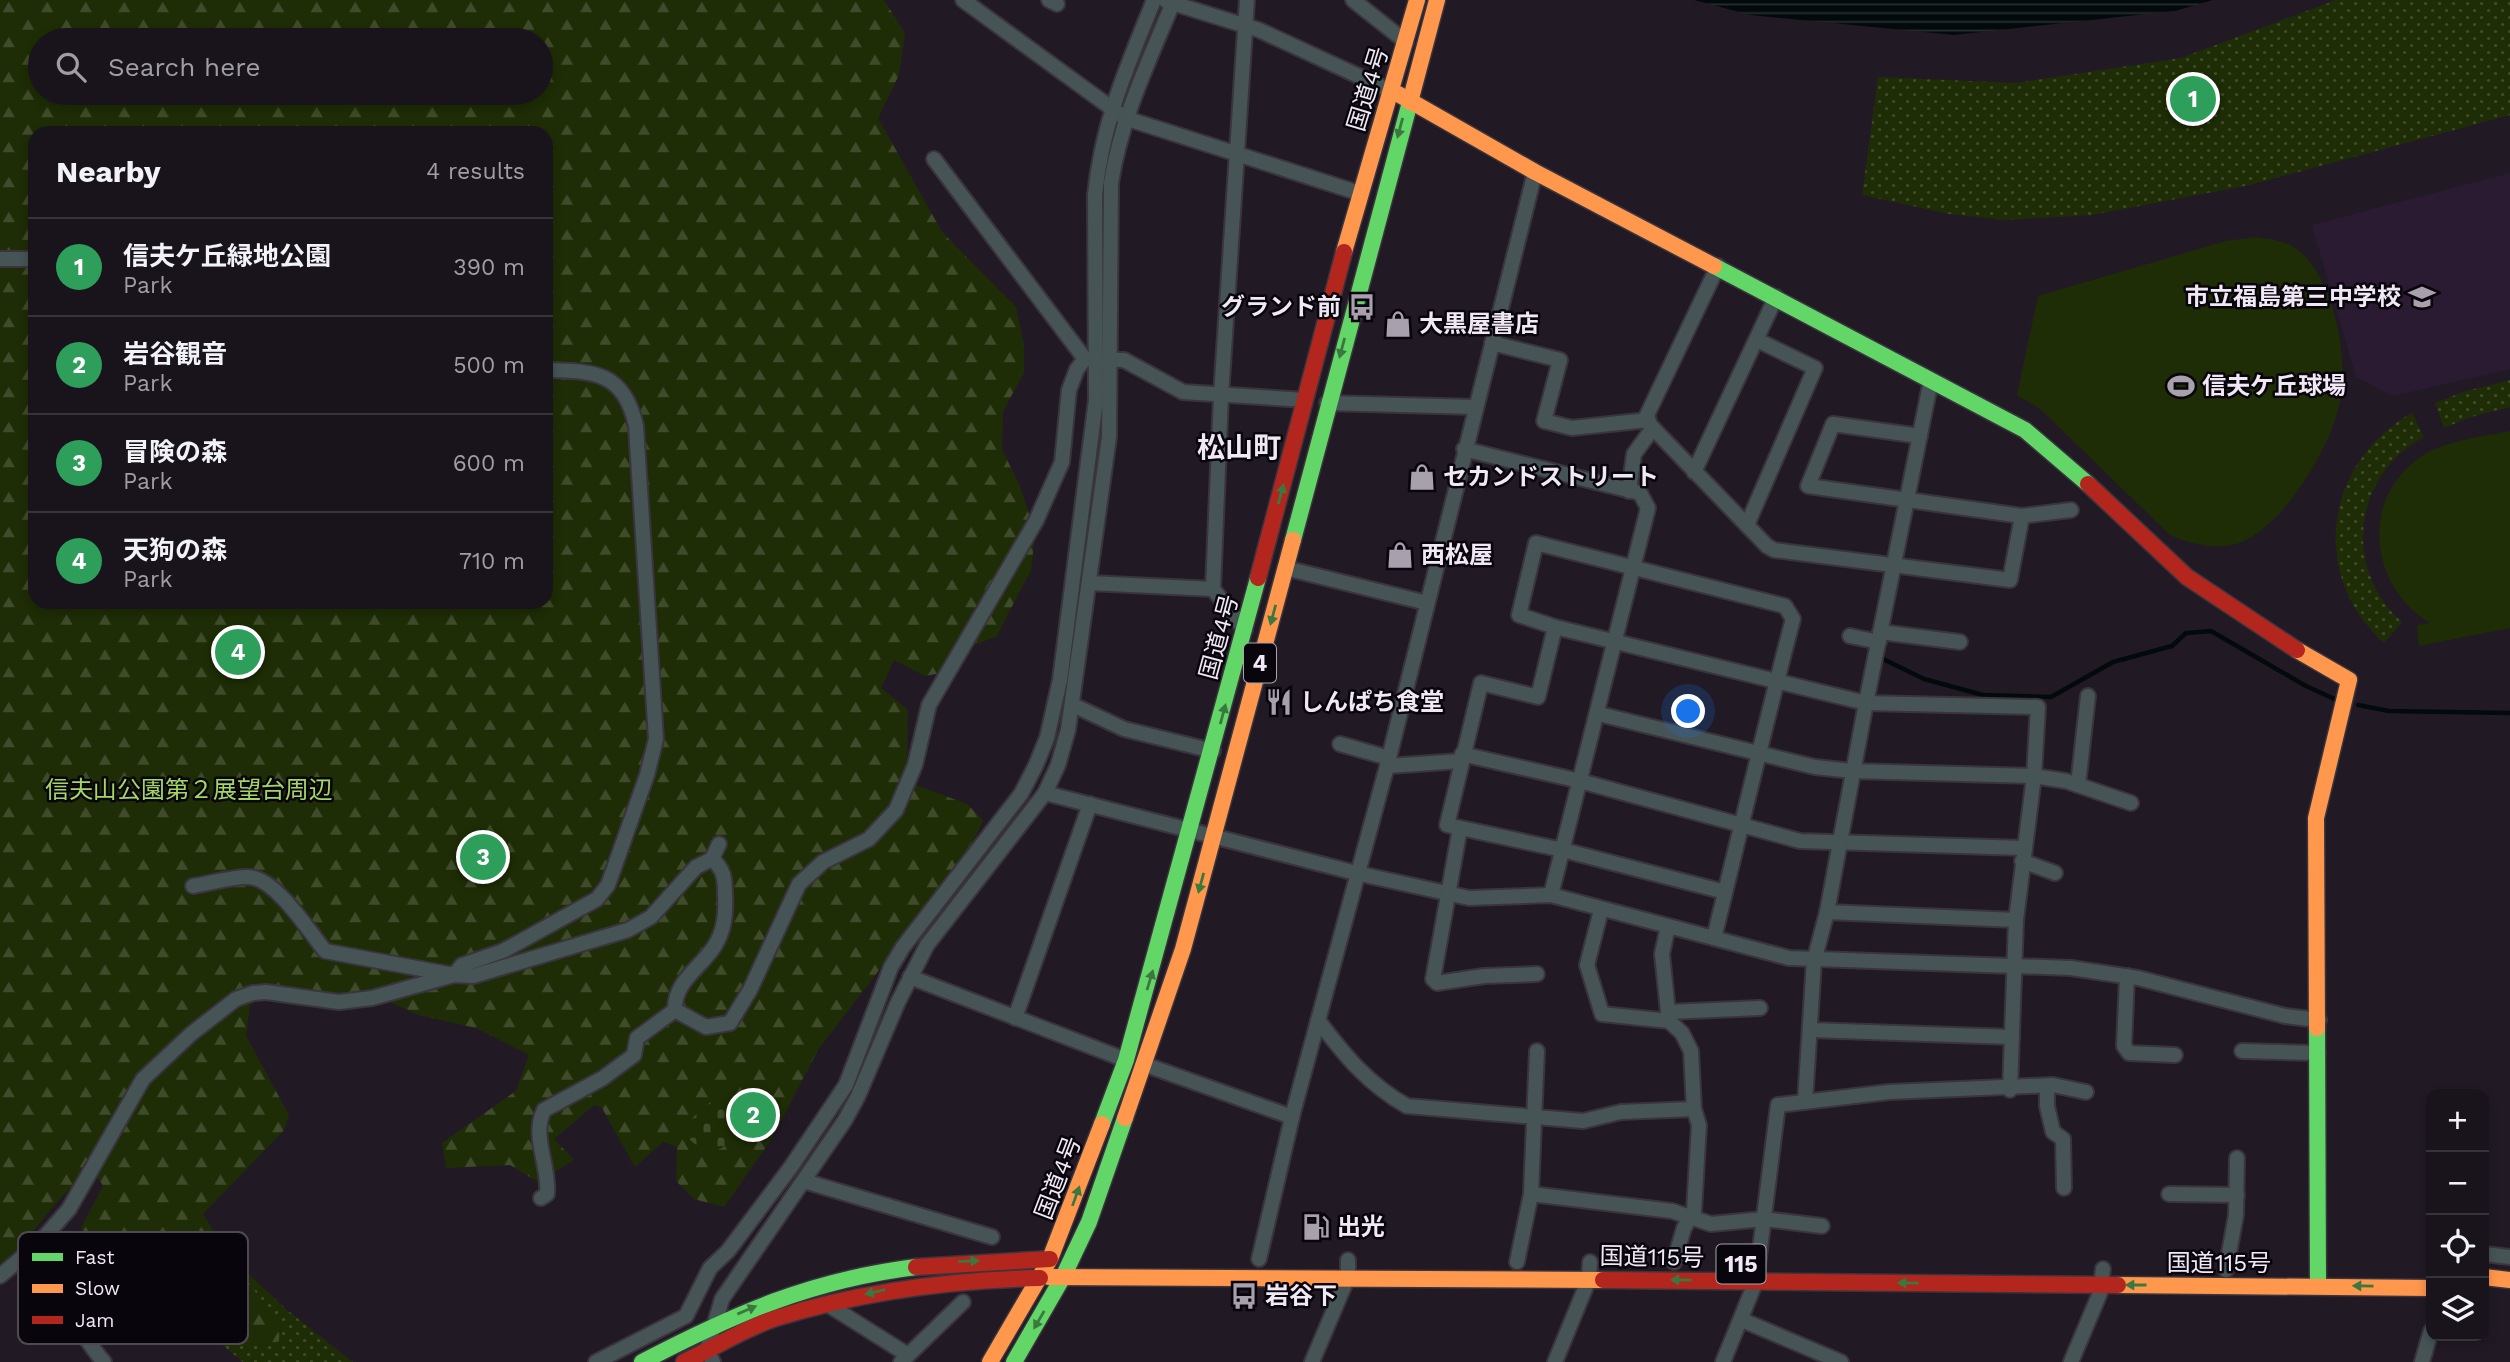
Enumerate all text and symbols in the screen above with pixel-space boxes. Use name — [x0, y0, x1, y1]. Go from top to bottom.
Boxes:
search box — [28, 28, 553, 105]
street label: 国道4号 — [1342, 43, 1394, 135]
icon: search — [52, 48, 90, 86]
text: Search here — [108, 52, 260, 82]
pin: 1 — [2170, 73, 2216, 125]
one-way arrow — [1395, 118, 1405, 139]
text: Nearby — [56, 154, 161, 189]
text: 4 results — [426, 158, 525, 185]
text: 信夫ケ丘緑地公園 — [123, 241, 331, 271]
text: 1 — [74, 254, 84, 281]
text: 390 m — [453, 254, 525, 281]
text: Park — [123, 272, 172, 299]
school or university icon: 市立福島第三中学校 — [2407, 282, 2437, 312]
place label: 市立福島第三中学校 — [2185, 283, 2401, 311]
bus stop icon: グランド前 — [1347, 292, 1377, 322]
place label: グランド前 — [1221, 293, 1341, 321]
shop icon: 大黒屋書店 — [1383, 309, 1413, 339]
place label: 大黒屋書店 — [1419, 310, 1539, 338]
one-way arrow — [1336, 337, 1347, 359]
text: 岩谷観音 — [123, 339, 227, 369]
text: 2 — [72, 352, 86, 379]
text: 500 m — [453, 352, 525, 379]
text: Park — [123, 370, 172, 397]
sports icon: 信夫ケ丘球場 — [2166, 371, 2196, 401]
place label: 信夫ケ丘球場 — [2202, 372, 2346, 400]
district label: 松山町 — [1197, 431, 1281, 464]
text: 冒険の森 — [123, 437, 227, 467]
text: 3 — [72, 450, 86, 477]
text: 600 m — [453, 450, 525, 477]
shop icon: セカンドストリート — [1407, 462, 1437, 492]
place label: セカンドストリート — [1443, 463, 1659, 491]
text: Park — [123, 468, 172, 495]
one-way arrow — [1276, 483, 1287, 505]
text: 天狗の森 — [123, 535, 227, 565]
shop icon: 西松屋 — [1385, 540, 1415, 570]
place label: 西松屋 — [1421, 541, 1493, 569]
text: 4 — [72, 548, 86, 575]
text: 710 m — [459, 548, 525, 575]
text: Park — [123, 566, 172, 593]
street label: 国道4号 — [1194, 592, 1244, 682]
one-way arrow — [1267, 605, 1278, 627]
pin: 4 — [215, 626, 261, 678]
road number: 4 — [1244, 643, 1276, 682]
restaurant icon: しんぱち食堂 — [1264, 687, 1294, 717]
place label: しんぱち食堂 — [1300, 688, 1444, 716]
your location — [1671, 694, 1705, 728]
one-way arrow — [1218, 703, 1229, 725]
park label: 信夫山公園第２展望台周辺 — [45, 776, 333, 804]
pin: 3 — [460, 831, 506, 883]
one-way arrow — [1196, 872, 1206, 893]
one-way arrow — [1145, 970, 1155, 991]
pin: 2 — [730, 1089, 776, 1141]
map controls — [2426, 1089, 2489, 1341]
button: + — [2426, 1089, 2489, 1152]
street label: 国道4号 — [1029, 1133, 1087, 1223]
button: − — [2426, 1152, 2489, 1215]
one-way arrow — [1071, 1185, 1082, 1206]
fuel station icon: 出光 — [1301, 1212, 1331, 1242]
place label: 出光 — [1337, 1213, 1385, 1241]
button: locate — [2426, 1215, 2489, 1278]
legend — [18, 1232, 248, 1344]
street label: 国道115号 — [1599, 1242, 1705, 1272]
road number: 115 — [1716, 1245, 1766, 1284]
text: Fast — [75, 1246, 114, 1269]
street label: 国道115号 — [2167, 1249, 2271, 1277]
one-way arrow — [958, 1256, 980, 1267]
one-way arrow — [1669, 1274, 1691, 1286]
text: Slow — [75, 1277, 120, 1300]
one-way arrow — [1897, 1277, 1919, 1288]
button: layers — [2426, 1278, 2489, 1341]
one-way arrow — [2124, 1279, 2146, 1291]
one-way arrow — [2352, 1280, 2374, 1292]
bus stop icon: 岩谷下 — [1229, 1281, 1259, 1311]
place label: 岩谷下 — [1265, 1282, 1337, 1310]
one-way arrow — [864, 1287, 886, 1298]
one-way arrow — [737, 1305, 758, 1316]
text: Jam — [75, 1309, 114, 1332]
one-way arrow — [1033, 1310, 1045, 1329]

